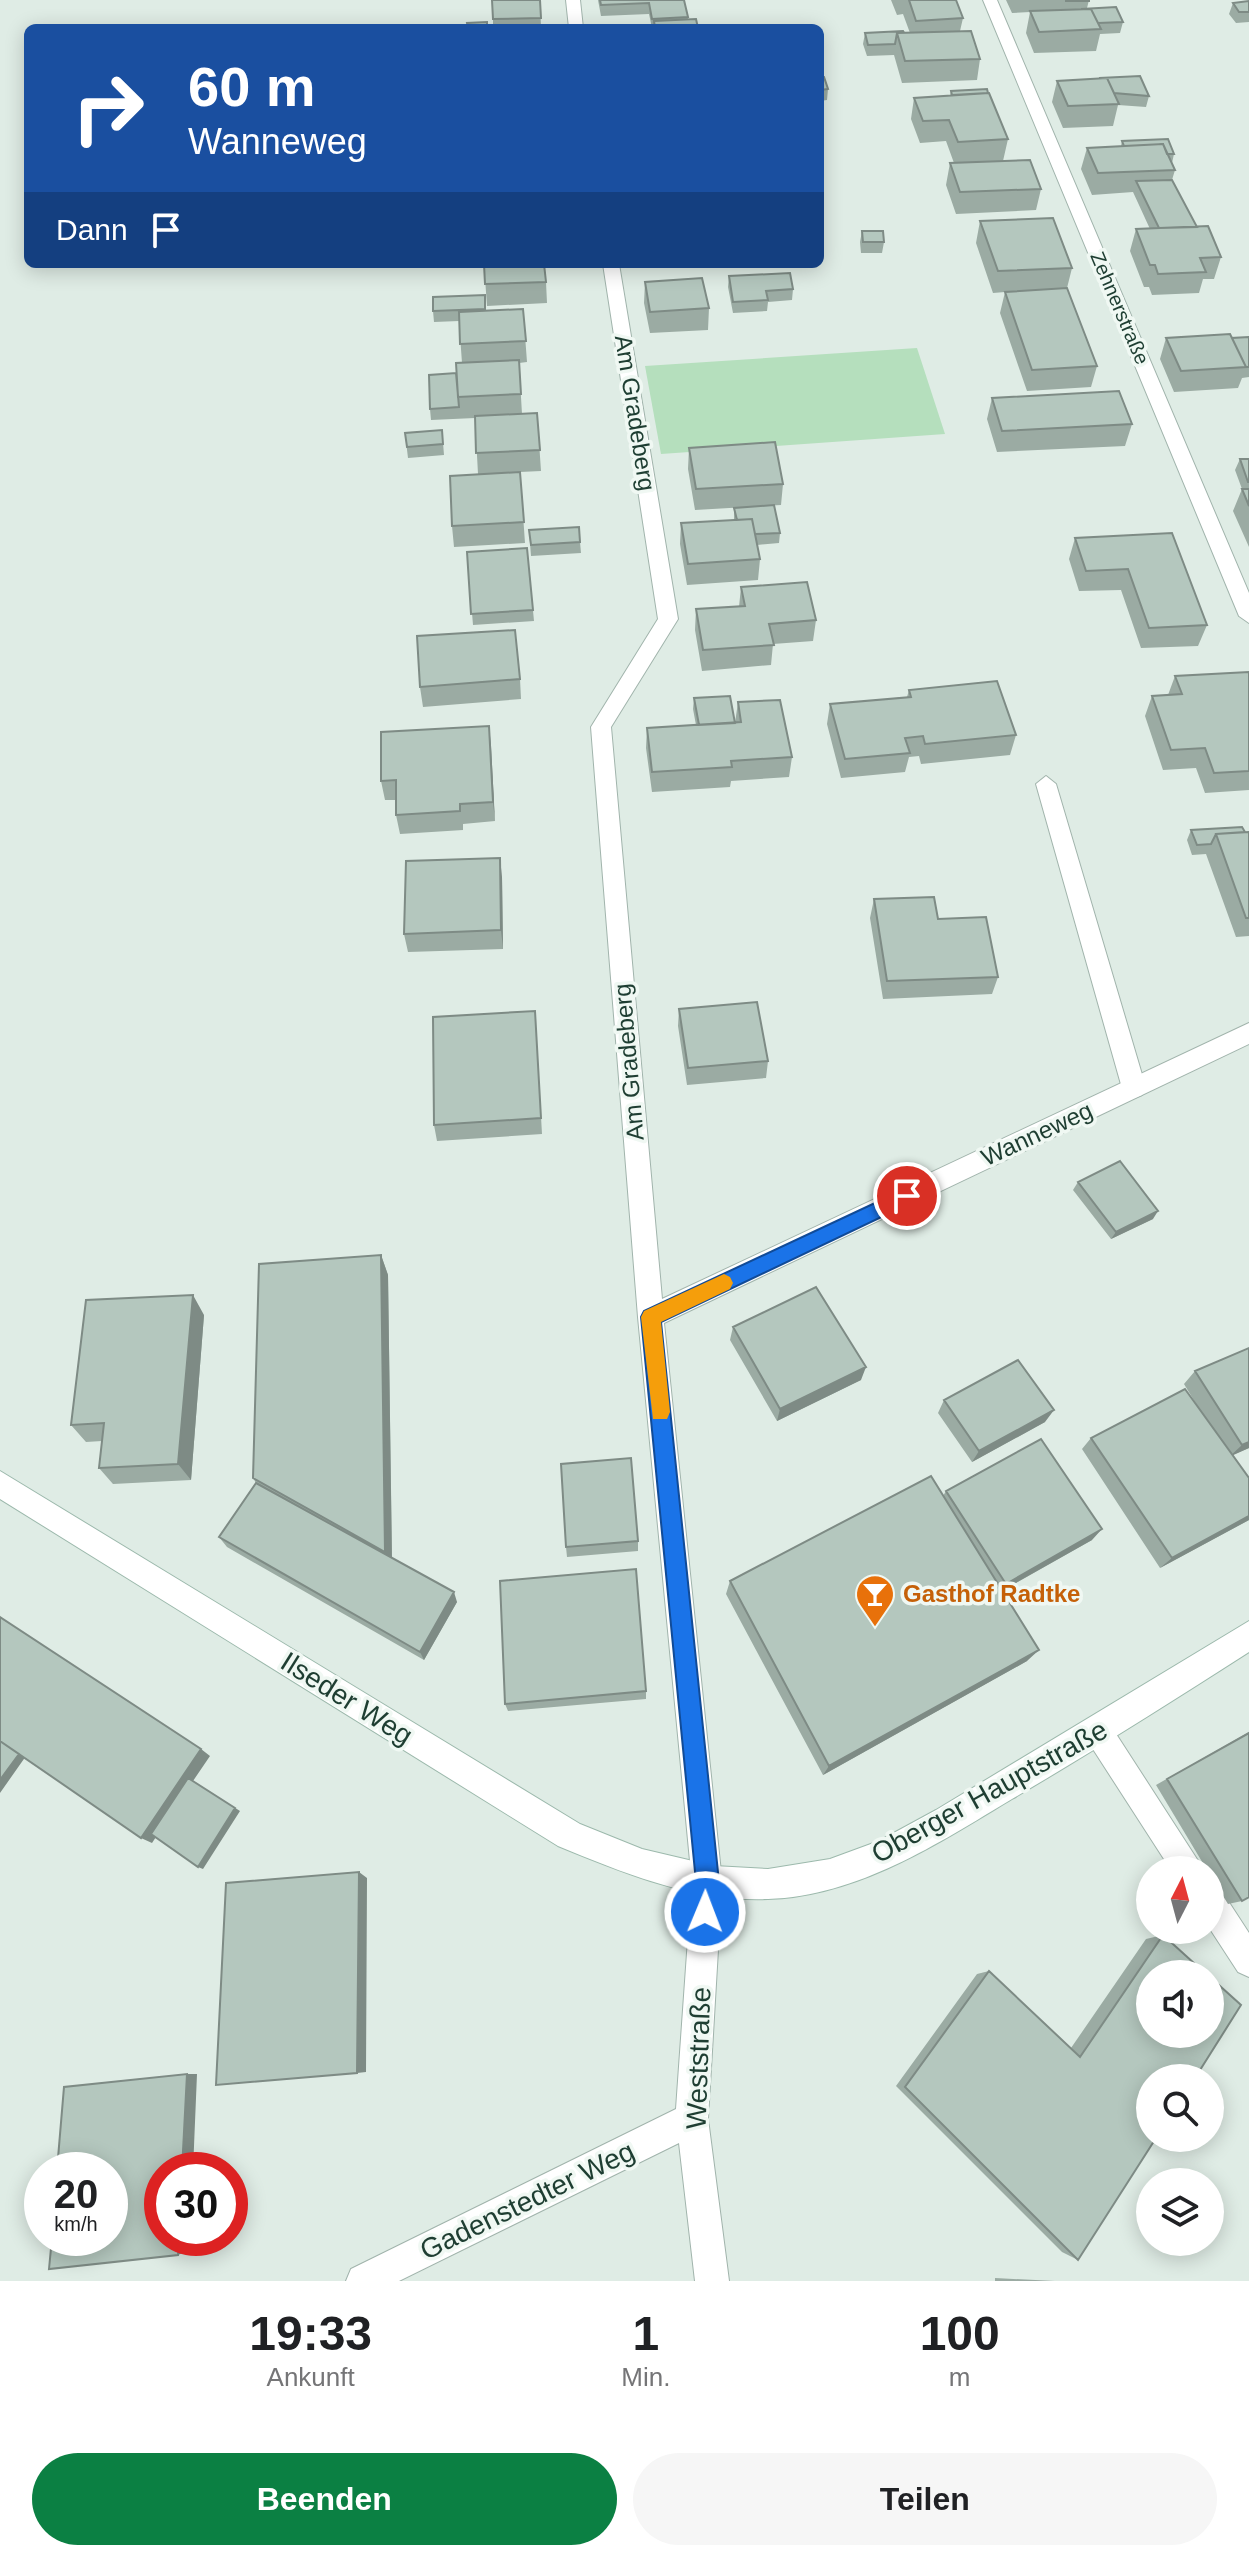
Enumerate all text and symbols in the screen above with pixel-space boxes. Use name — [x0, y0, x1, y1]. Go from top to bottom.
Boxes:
text: 60 m — [188, 55, 316, 118]
icon: right — [56, 56, 160, 160]
text: Wanneweg — [188, 121, 367, 162]
icon: arrive — [144, 208, 188, 252]
text: Dann — [56, 213, 128, 246]
street label: Zehnerstraße — [1086, 248, 1154, 368]
street label: Am Gradeberg — [610, 333, 661, 493]
street label: Am Gradeberg — [608, 982, 649, 1142]
street label: Wanneweg — [977, 1096, 1097, 1171]
pin — [873, 1162, 941, 1230]
icon: arrive — [885, 1174, 929, 1218]
bar icon: Gasthof Radtke — [854, 1573, 896, 1628]
place label: Gasthof Radtke — [903, 1580, 1080, 1607]
street label: Ilseder Weg — [275, 1646, 418, 1751]
street label: Oberger Hauptstraße — [866, 1714, 1112, 1869]
north arrow — [1136, 1856, 1224, 1944]
map controls — [1136, 1856, 1224, 2256]
position arrow — [663, 1870, 747, 1954]
button: sound — [1136, 1960, 1224, 2048]
street label: Weststraße — [681, 1986, 716, 2130]
button: search — [1136, 2064, 1224, 2152]
street label: Gadenstedter Weg — [415, 2135, 639, 2266]
speed limit sign: 30 — [144, 2152, 248, 2256]
button: layers — [1136, 2168, 1224, 2256]
text: 20 — [54, 2172, 98, 2216]
text: km/h — [54, 2213, 98, 2235]
text: 19:33 — [249, 2307, 372, 2360]
text: 1 — [632, 2307, 659, 2360]
text: 100 — [920, 2307, 1000, 2360]
text: Ankunft — [267, 2362, 355, 2392]
text: Min. — [621, 2362, 670, 2392]
text: m — [949, 2362, 971, 2392]
button: Beenden — [32, 2453, 617, 2545]
button: Teilen — [633, 2453, 1217, 2545]

